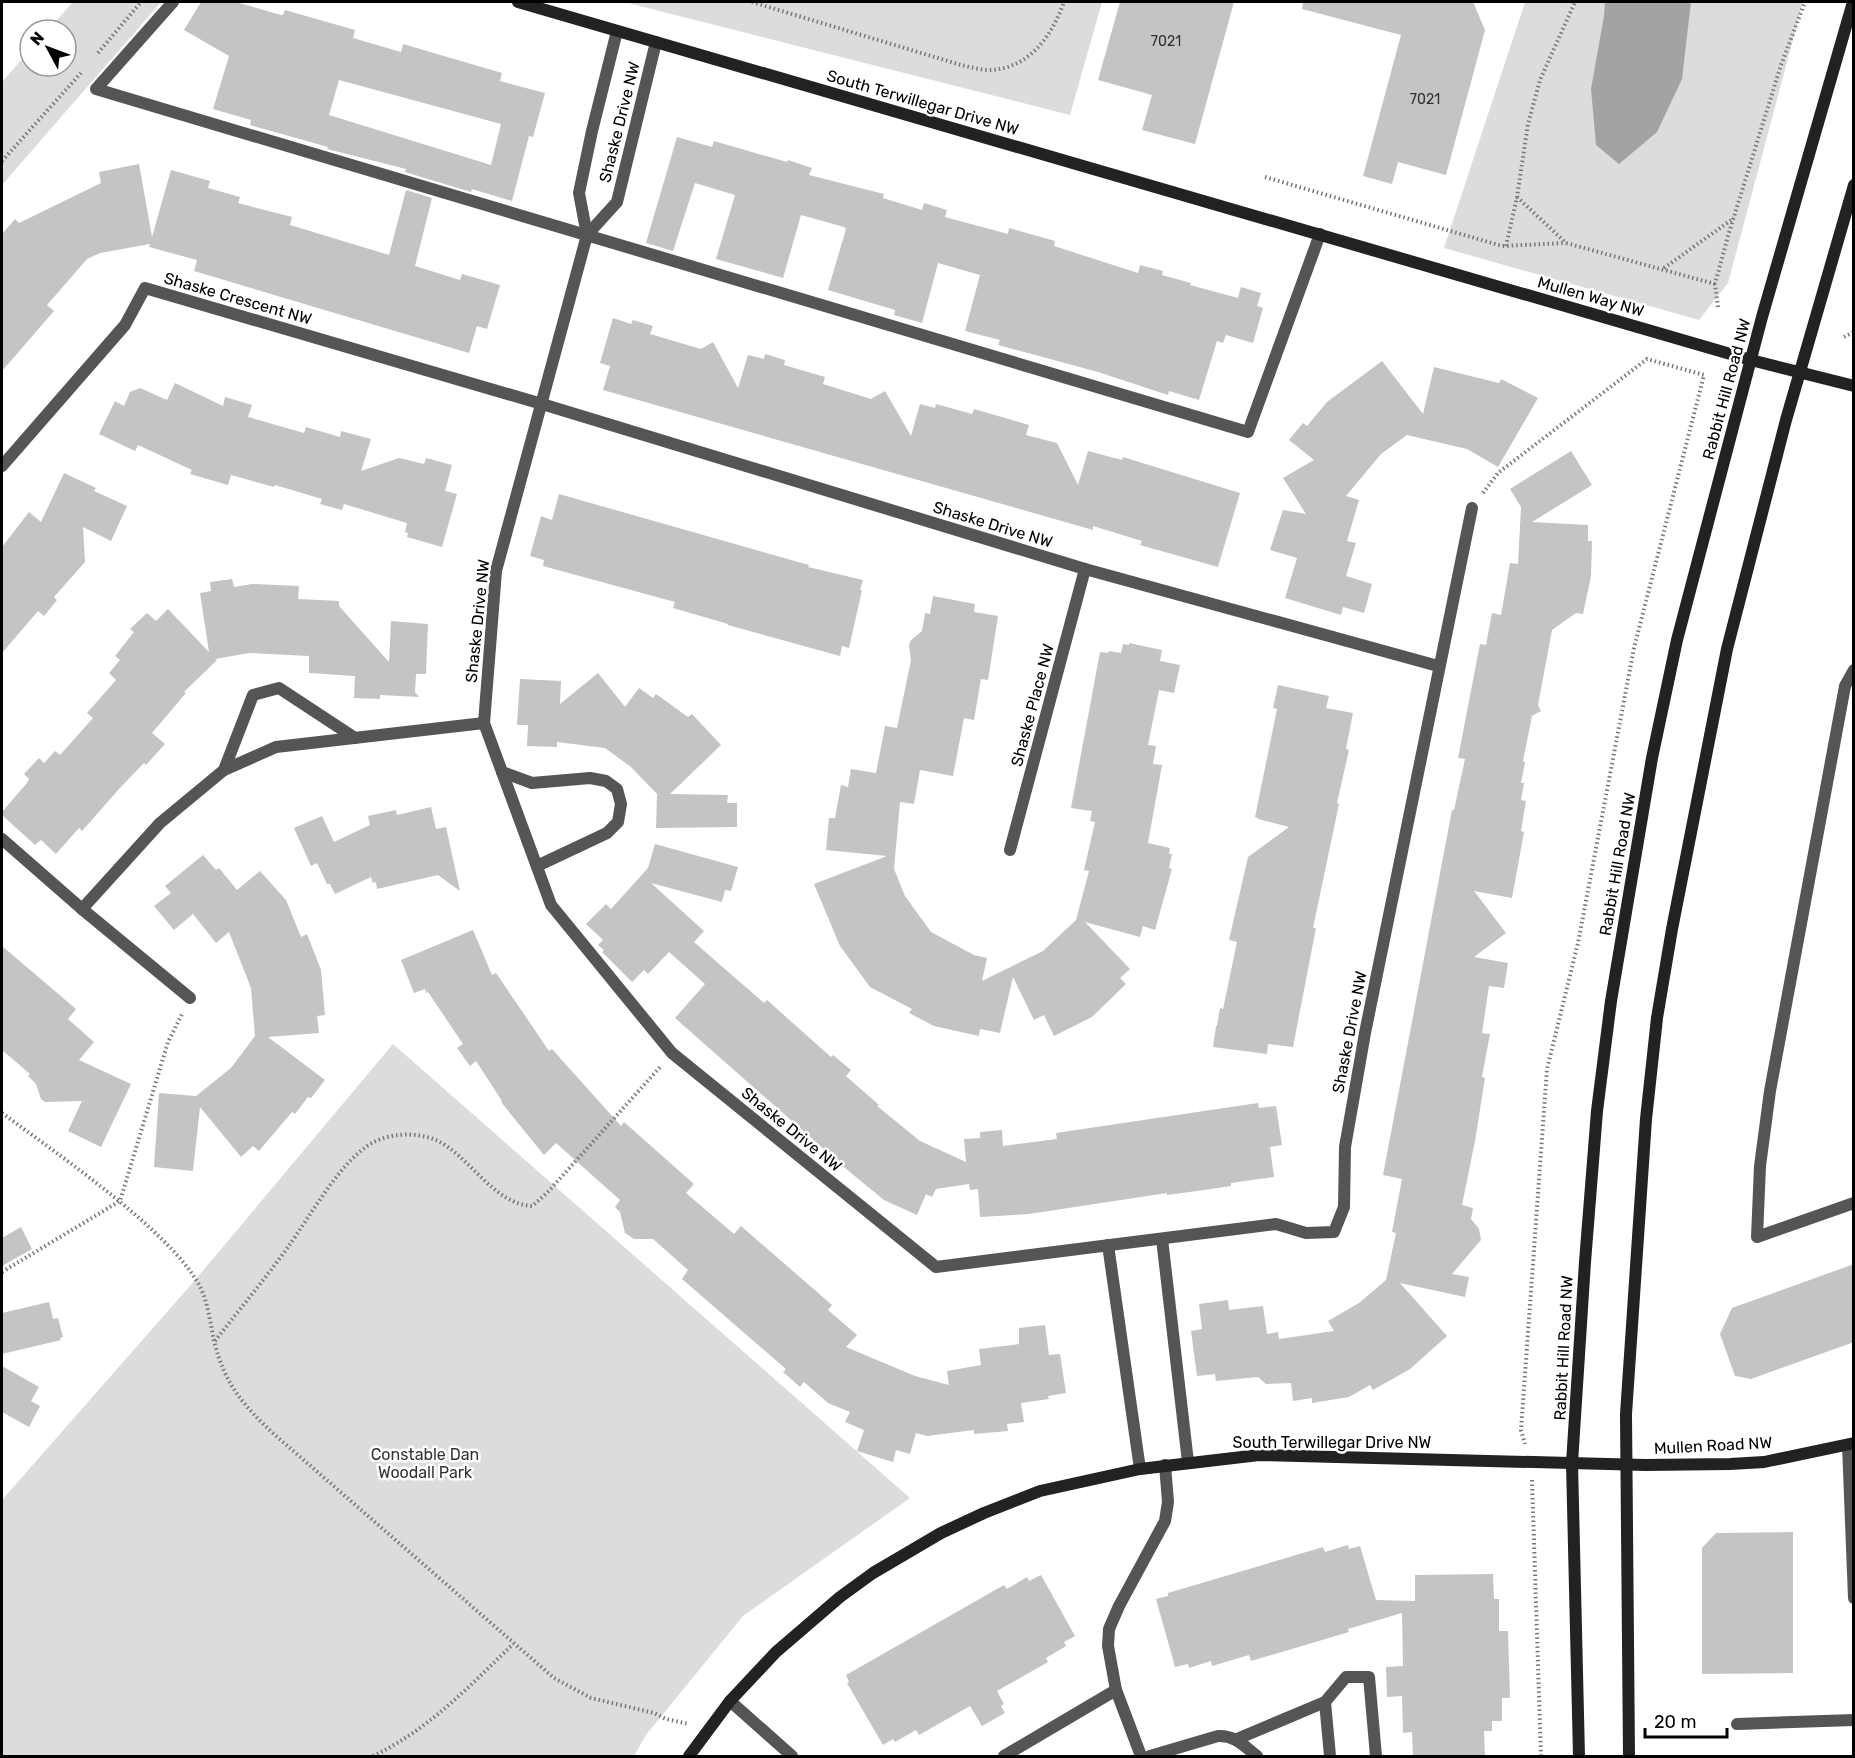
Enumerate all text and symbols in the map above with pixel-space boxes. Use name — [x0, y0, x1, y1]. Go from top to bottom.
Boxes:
north arrow — [18, 18, 78, 78]
text: N — [26, 28, 48, 49]
house number: 7021 — [1151, 33, 1181, 50]
street label: Shaske Drive NW — [595, 60, 644, 184]
street label: South Terwillegar Drive NW — [825, 66, 1021, 139]
house number: 7021 — [1410, 91, 1440, 108]
street label: Shaske Crescent NW — [162, 268, 314, 329]
street label: Mullen Way NW — [1535, 272, 1646, 321]
street label: Rabbit Hill Road NW — [1699, 316, 1754, 462]
street label: Shaske Drive NW — [931, 497, 1055, 552]
street label: Shaske Drive NW — [462, 558, 493, 684]
street label: Shaske Place NW — [1007, 642, 1058, 768]
street label: Rabbit Hill Road NW — [1596, 791, 1639, 937]
street label: Shaske Drive NW — [1328, 969, 1371, 1095]
street label: Shaske Drive NW — [738, 1083, 846, 1176]
street label: Rabbit Hill Road NW — [1550, 1275, 1577, 1421]
street label: South Terwillegar Drive NW — [1233, 1433, 1432, 1452]
street label: Mullen Road NW — [1653, 1433, 1773, 1458]
park label: Constable Dan Woodall Park — [371, 1445, 479, 1482]
scale bar — [1645, 1701, 1728, 1739]
text: 20 m — [1654, 1711, 1696, 1733]

